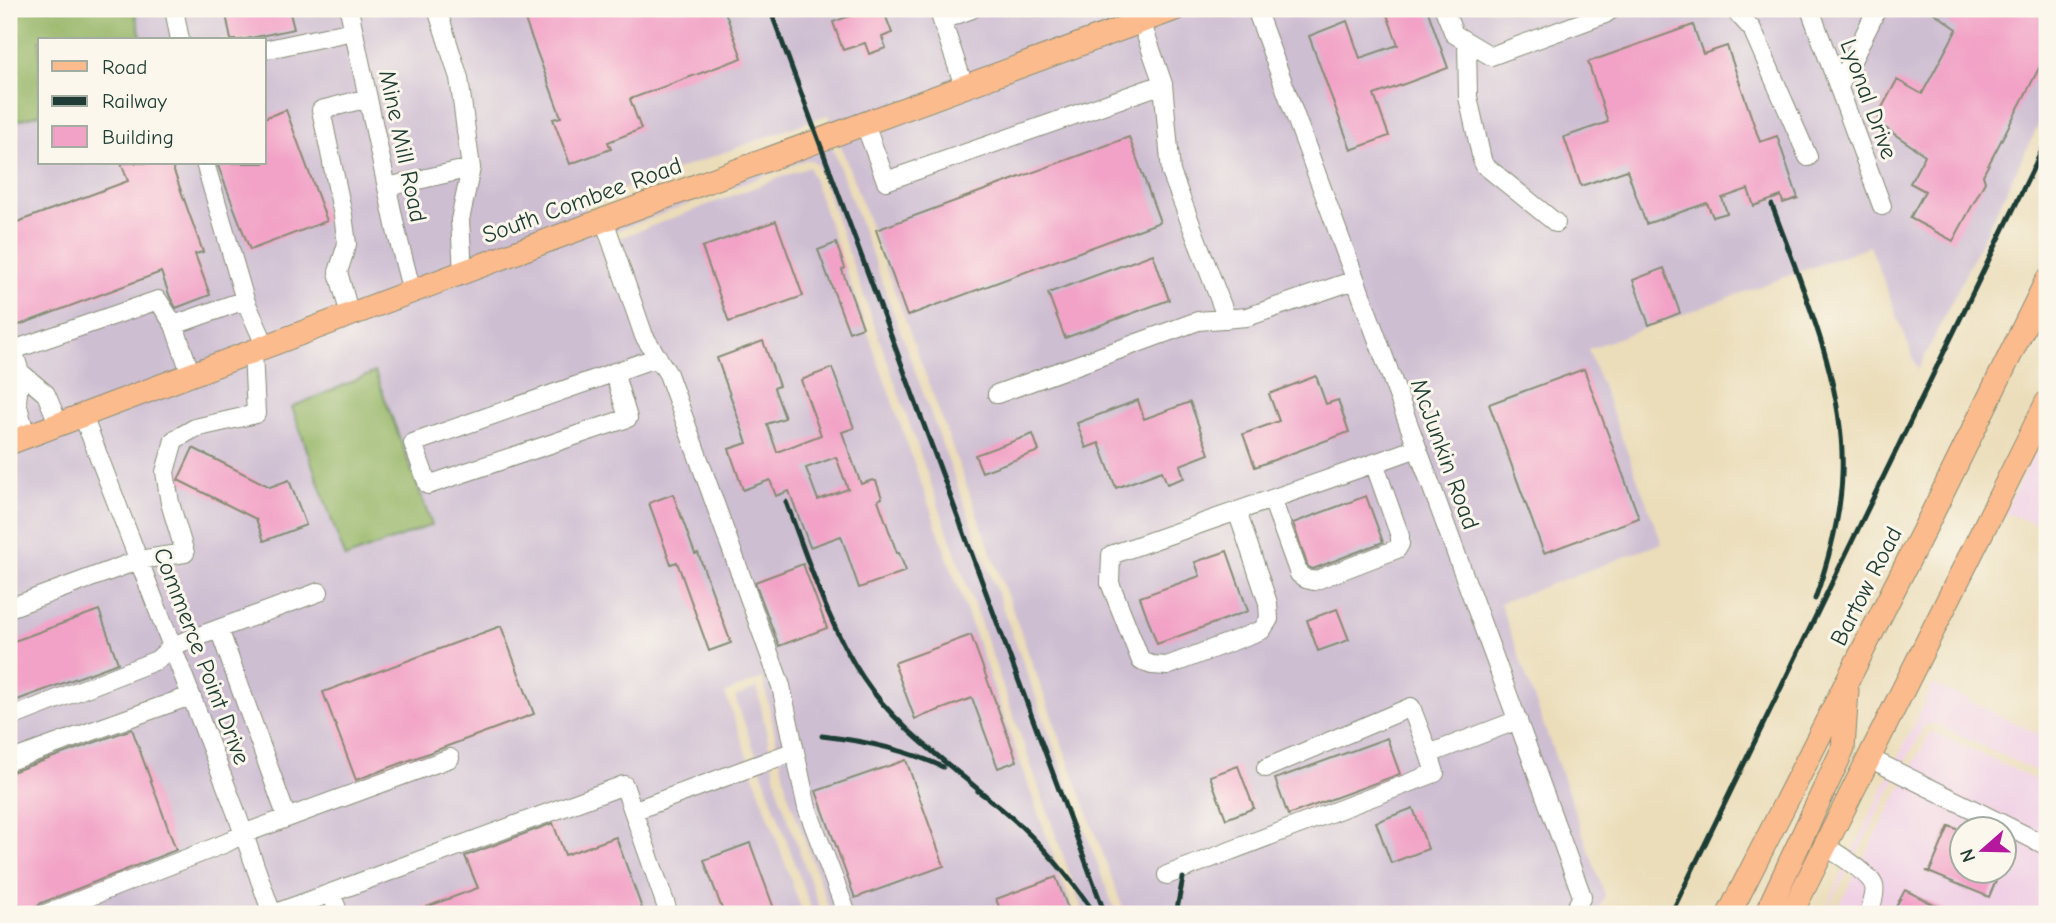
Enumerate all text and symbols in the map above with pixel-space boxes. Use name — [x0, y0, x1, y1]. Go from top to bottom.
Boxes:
street label: Lyonal Drive — [1834, 35, 1904, 163]
legend — [38, 38, 266, 164]
text: Road — [102, 55, 147, 79]
street label: Mine Mill Road — [373, 67, 433, 225]
text: Railway — [102, 89, 167, 113]
text: Building — [102, 125, 174, 149]
street label: South Combee Road — [479, 151, 685, 249]
street label: McJunkin Road — [1405, 375, 1485, 533]
street label: Bartow Road — [1824, 522, 1908, 650]
street label: Commerce Point Drive — [148, 544, 256, 768]
north arrow — [1948, 814, 2018, 884]
text: N — [1956, 846, 1980, 865]

